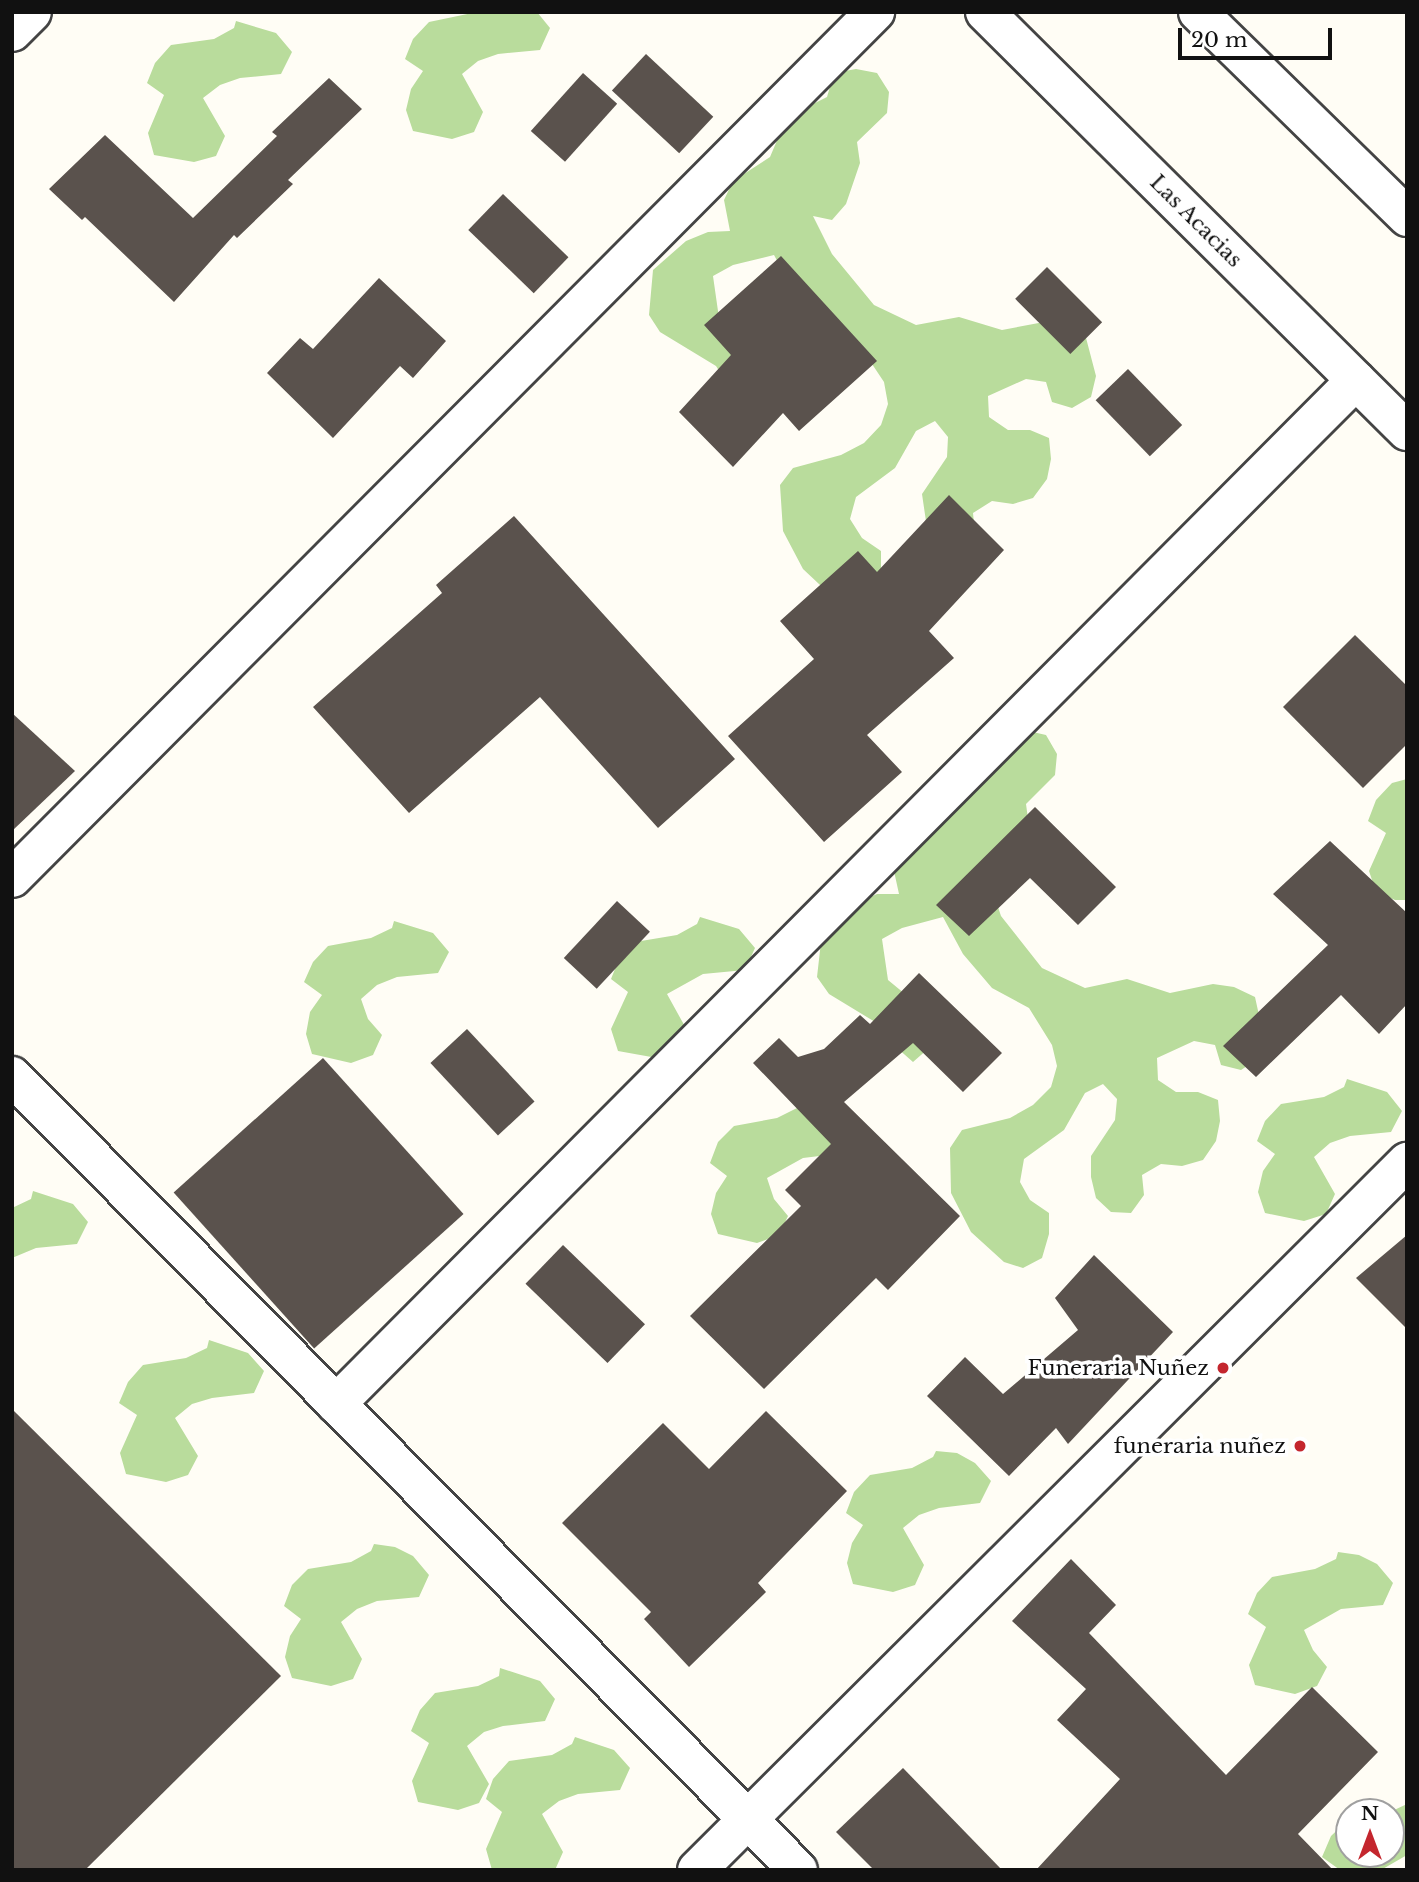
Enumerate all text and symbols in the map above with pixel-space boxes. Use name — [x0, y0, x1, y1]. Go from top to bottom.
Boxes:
scale bar — [1181, 14, 1335, 58]
text: 20 m — [1191, 27, 1248, 53]
street label: Las Acacias — [1144, 169, 1248, 273]
place label: Funeraria Nuñez — [1027, 1355, 1209, 1381]
marker: Funeraria Nuñez — [1215, 1360, 1231, 1376]
place label: funeraria nuñez — [1114, 1433, 1286, 1459]
marker: funeraria nuñez — [1292, 1438, 1308, 1454]
north arrow — [1335, 1798, 1405, 1868]
text: N — [1361, 1802, 1379, 1825]

